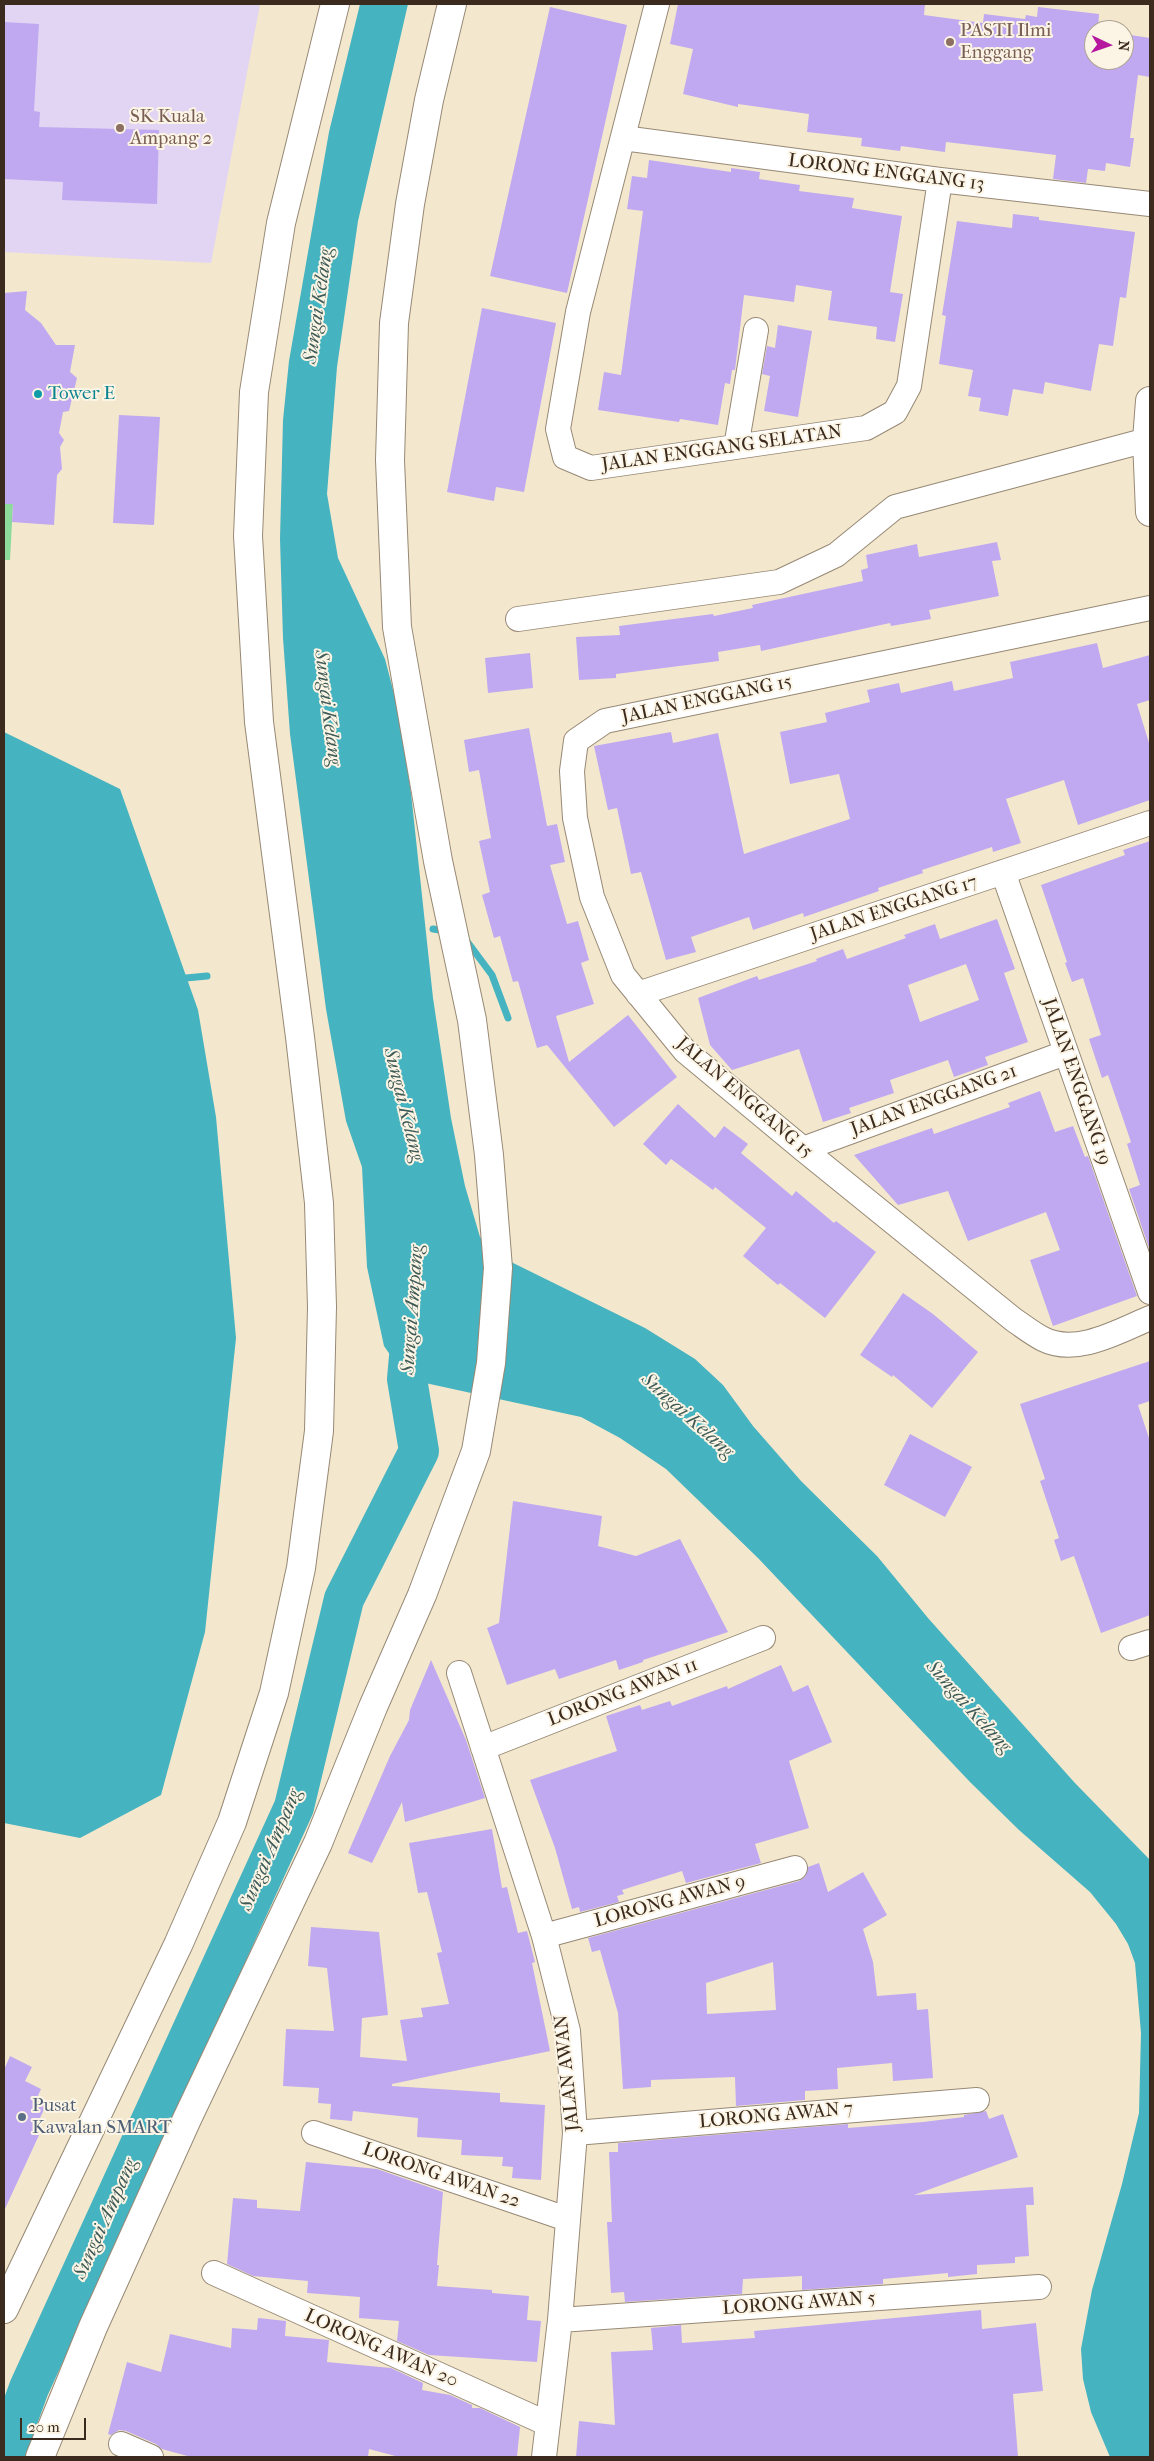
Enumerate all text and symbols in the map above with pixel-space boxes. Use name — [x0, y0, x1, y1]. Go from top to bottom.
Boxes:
place label: PASTI Ilmi Enggang — [960, 20, 1051, 64]
north arrow — [1084, 20, 1134, 70]
marker: PASTI Ilmi Enggang — [944, 36, 956, 48]
text: N — [1115, 40, 1132, 52]
place label: SK Kuala Ampang 2 — [130, 106, 212, 150]
marker: SK Kuala Ampang 2 — [114, 122, 126, 134]
street label: LORONG ENGGANG 13 — [787, 150, 985, 196]
water label: Sungai Kelang — [299, 247, 339, 365]
place label: Tower E — [48, 383, 115, 405]
marker: Tower E — [32, 388, 44, 400]
street label: JALAN ENGGANG SELATAN — [600, 421, 844, 477]
water label: Sungai Kelang — [308, 649, 346, 767]
street label: JALAN ENGGANG 15 — [620, 671, 794, 729]
street label: JALAN ENGGANG 17 — [807, 871, 981, 947]
street label: JALAN ENGGANG 19 — [1037, 995, 1115, 1169]
street label: JALAN ENGGANG 15 — [671, 1032, 817, 1164]
water label: Sungai Kelang — [377, 1046, 429, 1164]
street label: JALAN ENGGANG 21 — [848, 1060, 1020, 1142]
water label: Sungai Ampang — [397, 1244, 429, 1376]
water label: Sungai Kelang — [636, 1368, 738, 1464]
street label: LORONG AWAN 11 — [545, 1654, 701, 1732]
water label: Sungai Kelang — [920, 1656, 1016, 1758]
water label: Sungai Ampang — [235, 1786, 307, 1914]
street label: LORONG AWAN 9 — [592, 1871, 748, 1933]
street label: JALAN AWAN — [551, 2014, 585, 2132]
place label: Pusat Kawalan SMART — [32, 2095, 172, 2139]
street label: LORONG AWAN 7 — [698, 2098, 854, 2134]
marker: Pusat Kawalan SMART — [16, 2111, 28, 2123]
street label: LORONG AWAN 22 — [359, 2138, 523, 2214]
water label: Sungai Ampang — [69, 2155, 143, 2283]
street label: LORONG AWAN 5 — [722, 2287, 876, 2321]
street label: LORONG AWAN 20 — [301, 2305, 461, 2393]
scale bar — [22, 2408, 89, 2440]
text: 20 m — [28, 2418, 60, 2436]

